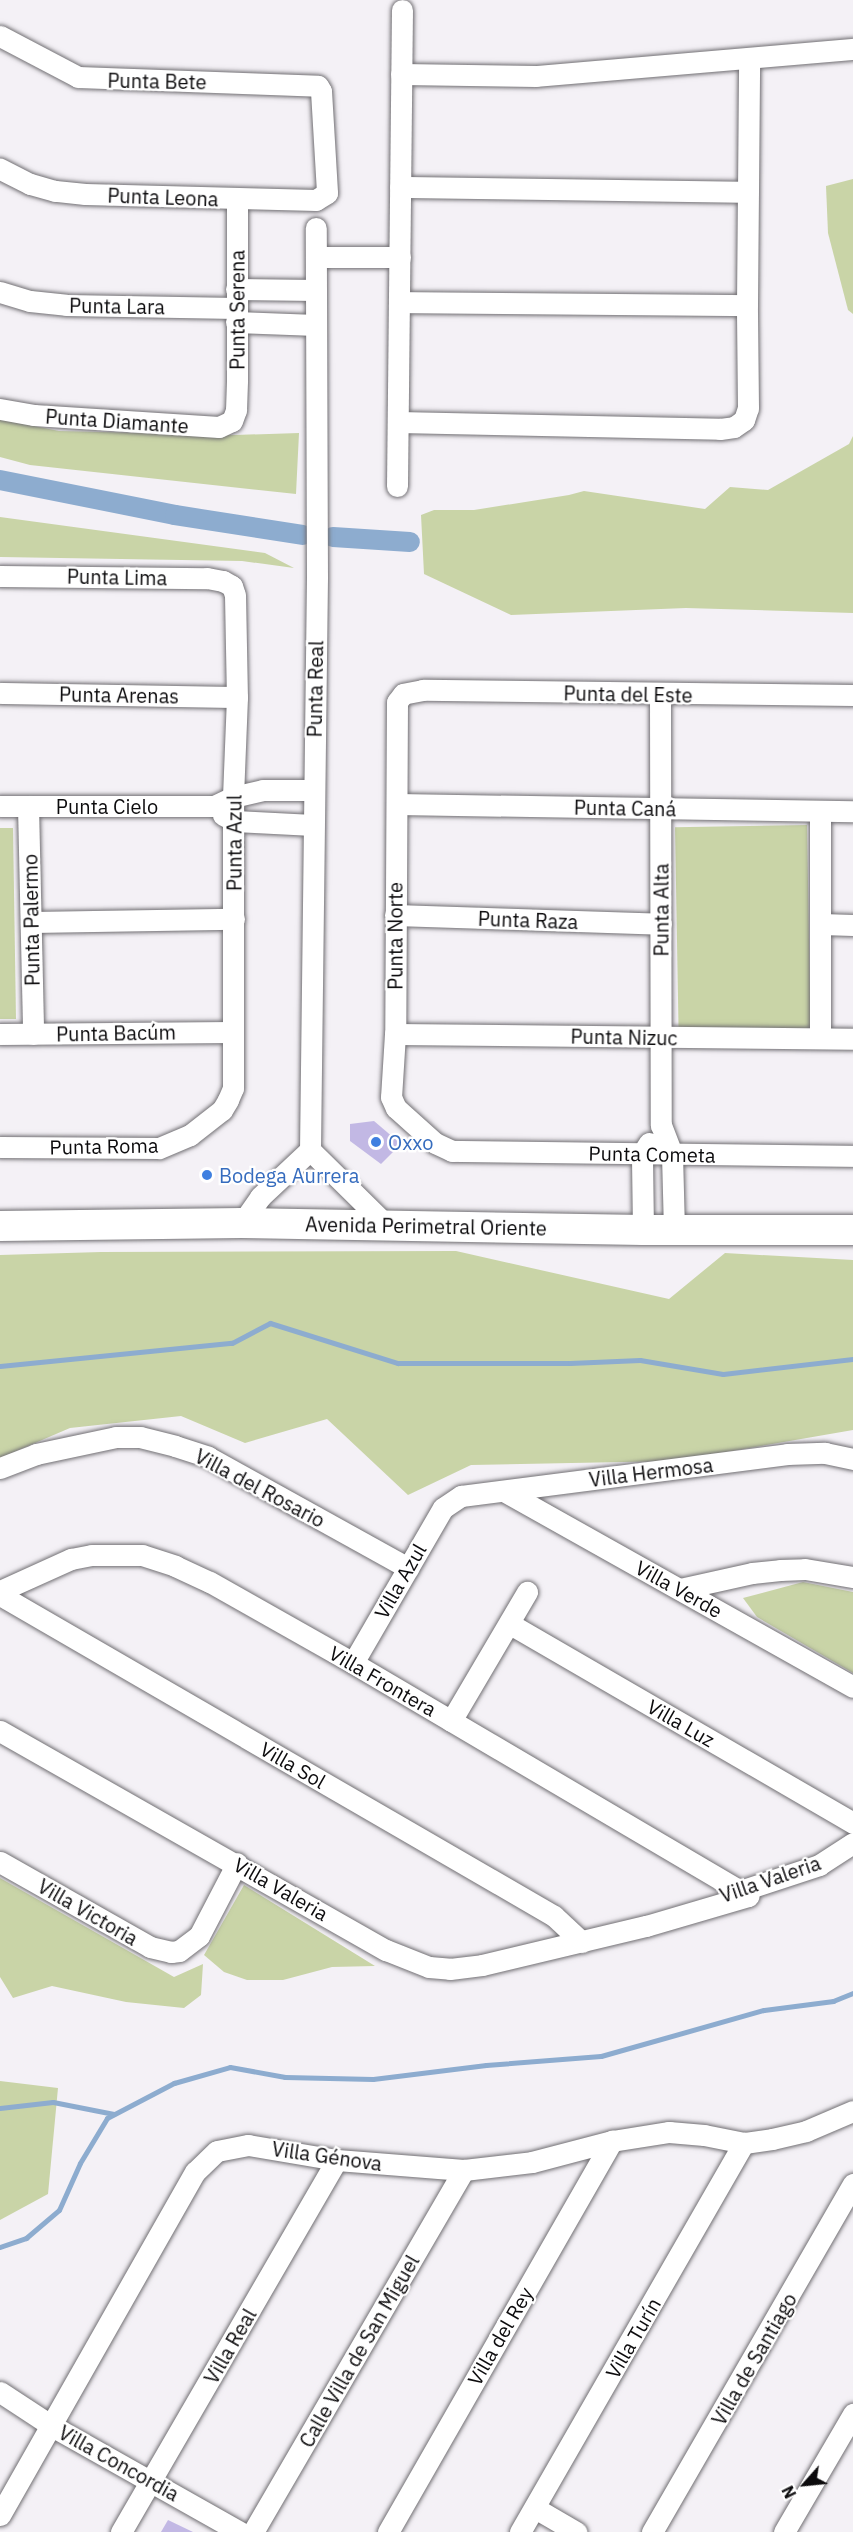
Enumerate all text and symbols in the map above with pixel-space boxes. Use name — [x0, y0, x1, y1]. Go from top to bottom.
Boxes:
street label: Punta Bete — [107, 68, 207, 94]
street label: Punta Leona — [107, 183, 219, 211]
street label: Punta Serena — [225, 250, 249, 370]
street label: Punta Lara — [69, 293, 165, 319]
street label: Punta Diamante — [44, 404, 190, 438]
street label: Punta Lima — [67, 564, 167, 590]
street label: Punta Real — [302, 640, 328, 738]
street label: Punta del Este — [563, 681, 693, 707]
street label: Punta Arenas — [59, 682, 179, 708]
street label: Punta Cielo — [56, 794, 158, 818]
street label: Punta Azul — [222, 795, 246, 891]
street label: Punta Caná — [574, 795, 676, 821]
street label: Punta Palermo — [18, 854, 44, 986]
street label: Punta Alta — [649, 863, 673, 957]
street label: Punta Norte — [383, 882, 407, 990]
street label: Punta Raza — [477, 906, 579, 934]
street label: Punta Bacúm — [56, 1020, 176, 1046]
street label: Punta Nizuc — [570, 1024, 678, 1050]
place label: Oxxo — [388, 1130, 433, 1154]
street label: Punta Roma — [49, 1133, 159, 1159]
marker: Oxxo — [369, 1135, 383, 1149]
street label: Punta Cometa — [588, 1141, 716, 1167]
place label: Bodega Aurrera — [219, 1163, 359, 1187]
marker: Bodega Aurrera — [200, 1168, 214, 1182]
street label: Avenida Perimetral Oriente — [305, 1212, 547, 1240]
street label: Villa del Rosario — [191, 1444, 329, 1532]
street label: Villa Hermosa — [588, 1452, 714, 1492]
street label: Villa Azul — [369, 1539, 431, 1623]
street label: Villa Verde — [631, 1555, 727, 1623]
street label: Villa Frontera — [325, 1641, 441, 1721]
street label: Villa Luz — [643, 1694, 719, 1752]
street label: Villa Sol — [256, 1737, 330, 1793]
street label: Villa Valeria — [716, 1851, 824, 1907]
street label: Villa Valeria — [230, 1852, 332, 1926]
street label: Villa Victoria — [34, 1874, 142, 1950]
street label: Villa Génova — [270, 2136, 384, 2176]
street label: Calle Villa de San Miguel — [294, 2251, 424, 2451]
street label: Villa del Rey — [462, 2283, 538, 2389]
street label: Villa de Santiago — [706, 2289, 802, 2429]
street label: Villa Turín — [600, 2294, 666, 2382]
street label: Villa Real — [199, 2304, 261, 2388]
street label: Villa Concordia — [55, 2420, 183, 2506]
north arrow — [775, 2454, 835, 2514]
text: N — [777, 2482, 801, 2502]

